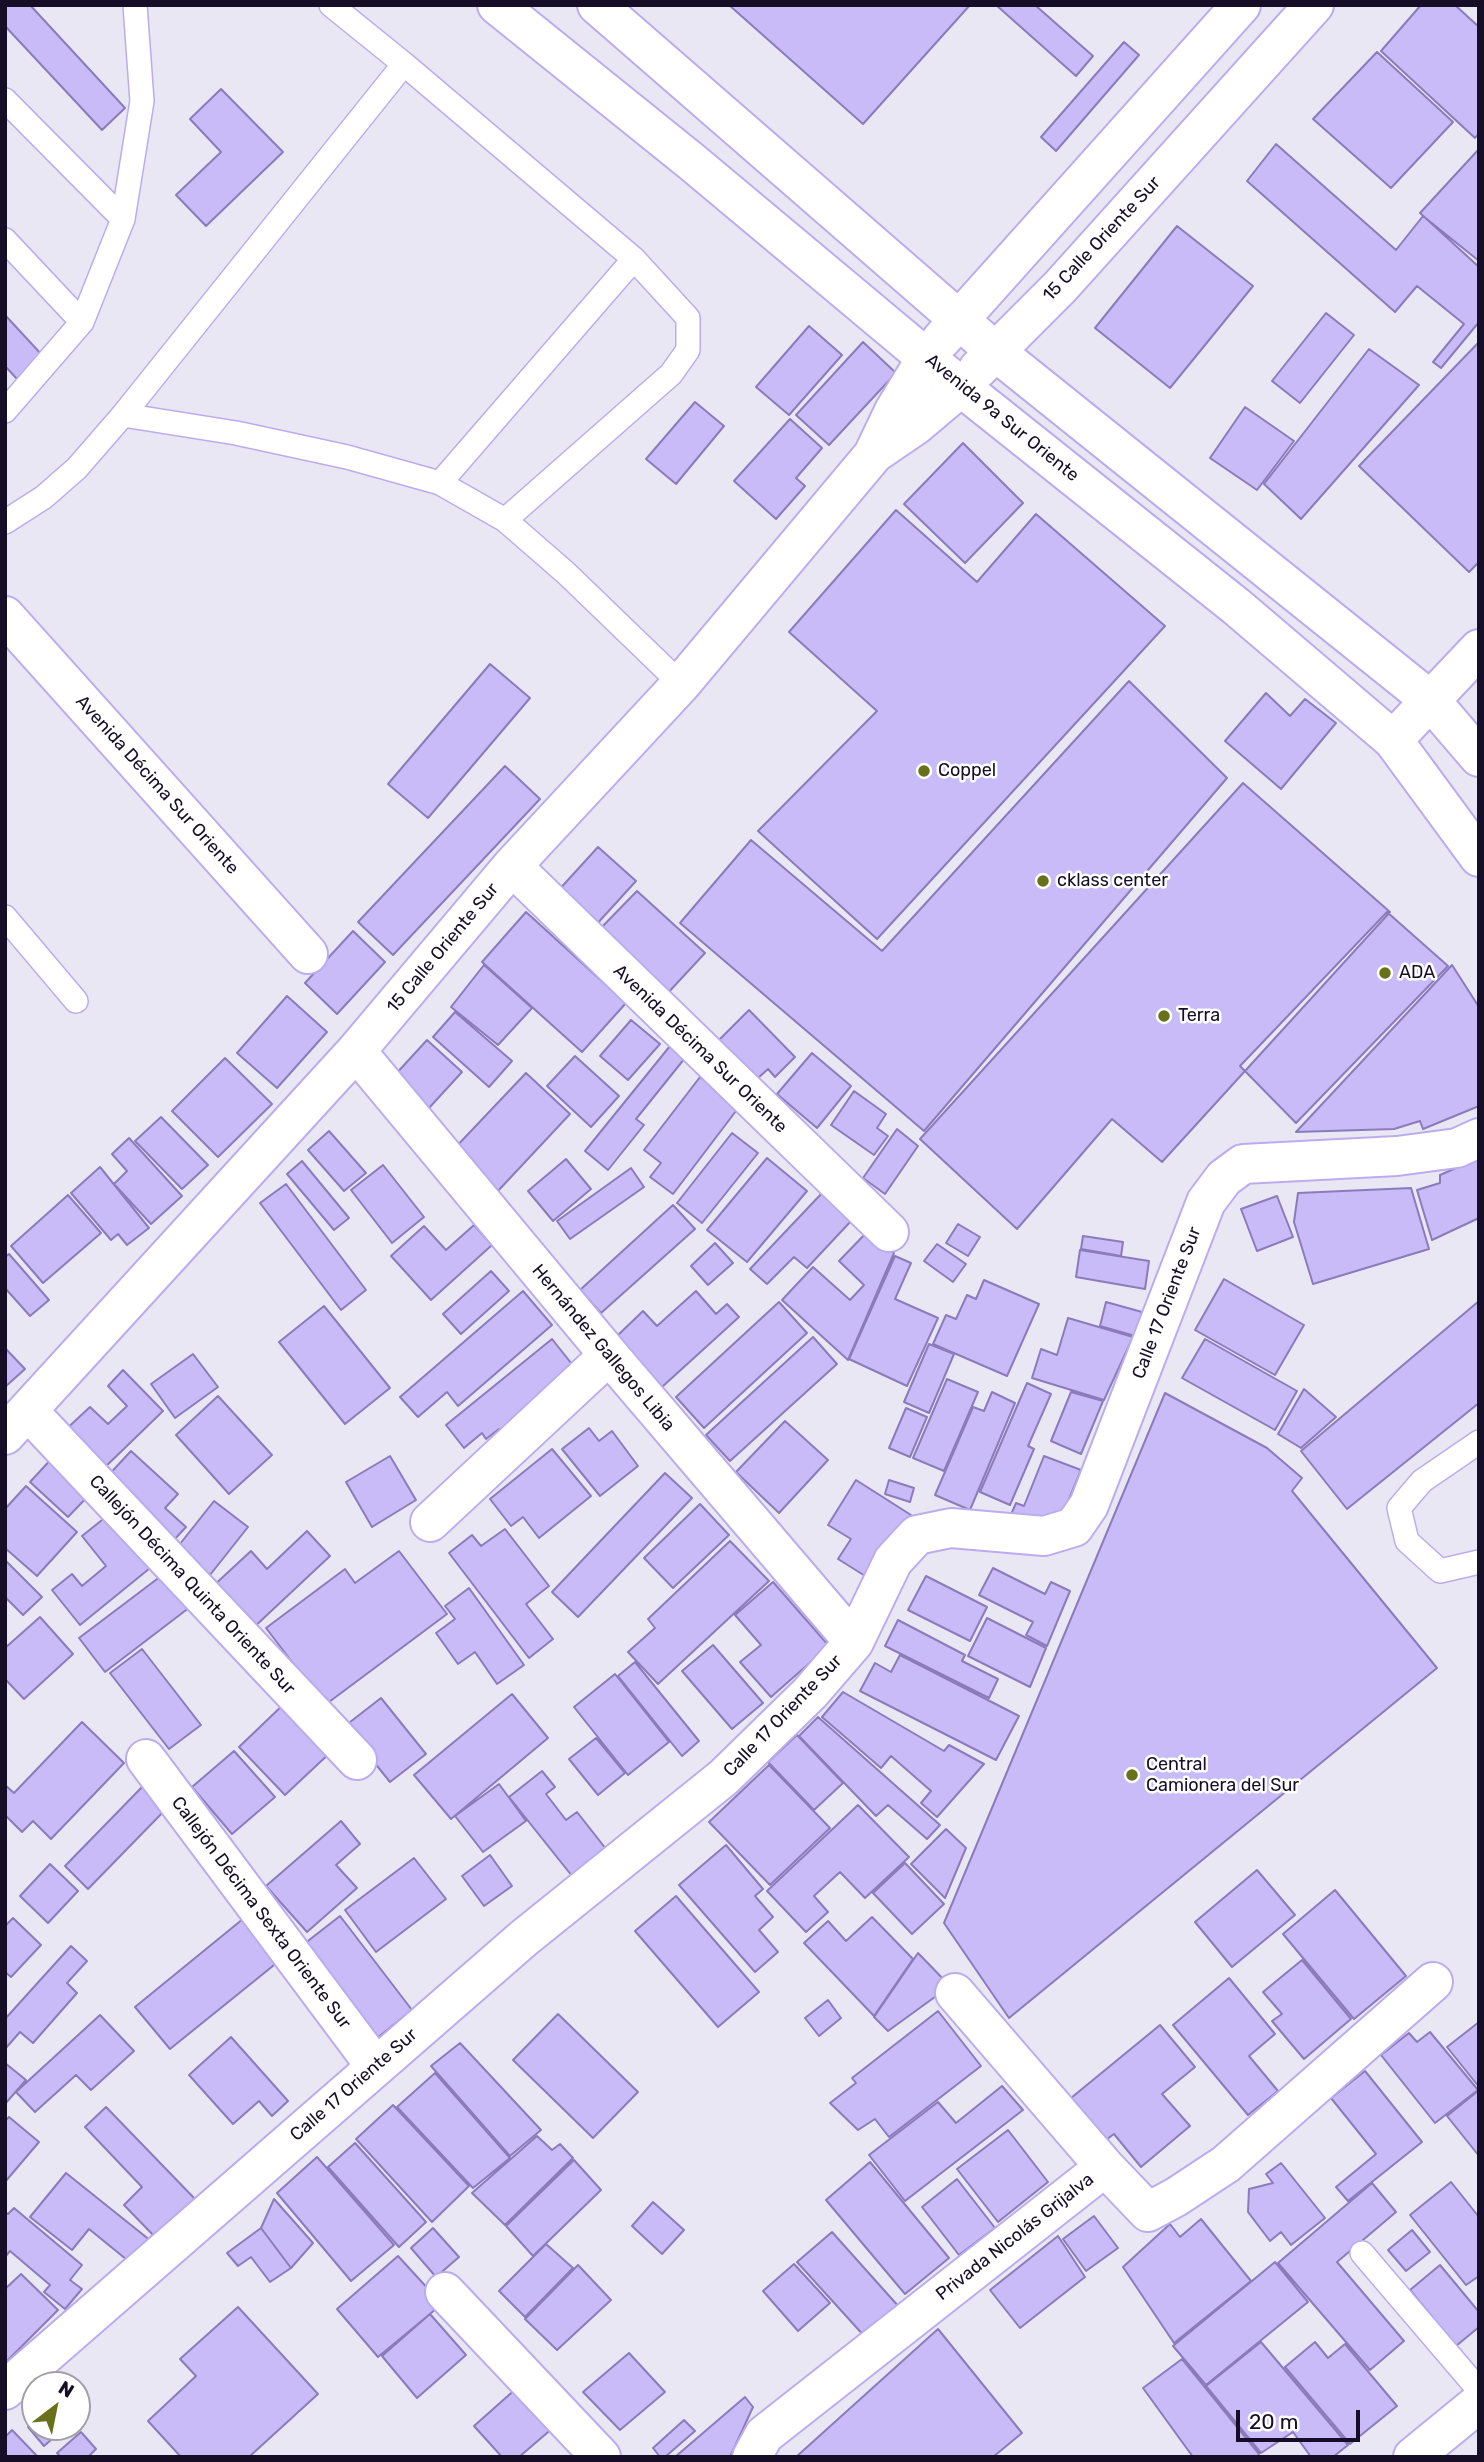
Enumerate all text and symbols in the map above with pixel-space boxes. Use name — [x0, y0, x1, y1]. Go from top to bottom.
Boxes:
street label: 15 Calle Oriente Sur — [1039, 172, 1165, 306]
street label: Avenida 9a Sur Oriente — [921, 349, 1083, 487]
street label: Avenida Décima Sur Oriente — [71, 691, 243, 879]
place label: Coppel — [938, 760, 996, 782]
marker: Coppel — [916, 763, 932, 779]
place label: cklass center — [1057, 870, 1168, 892]
marker: cklass center — [1035, 873, 1051, 889]
street label: 15 Calle Oriente Sur — [382, 879, 504, 1017]
street label: Avenida Décima Sur Oriente — [609, 960, 791, 1138]
place label: ADA — [1399, 962, 1435, 984]
marker: ADA — [1377, 965, 1393, 981]
place label: Terra — [1178, 1005, 1220, 1027]
marker: Terra — [1156, 1008, 1172, 1024]
street label: Calle 17 Oriente Sur — [1128, 1224, 1206, 1382]
street label: Hernández Gallegos Libia — [527, 1260, 679, 1436]
street label: Callejón Décima Quinta Oriente Sur — [84, 1471, 300, 1699]
street label: Calle 17 Oriente Sur — [719, 1651, 847, 1781]
place label: Central Camionera del Sur — [1146, 1754, 1299, 1796]
marker: Central Camionera del Sur — [1124, 1767, 1140, 1783]
street label: Callejón Décima Sexta Oriente Sur — [167, 1793, 355, 2033]
street label: Calle 17 Oriente Sur — [286, 2024, 422, 2146]
street label: Privada Nicolás Grijalva — [932, 2169, 1098, 2305]
north arrow — [21, 2371, 91, 2441]
text: N — [54, 2376, 78, 2403]
scale bar — [1239, 2396, 1363, 2440]
text: 20 m — [1249, 2409, 1298, 2434]

